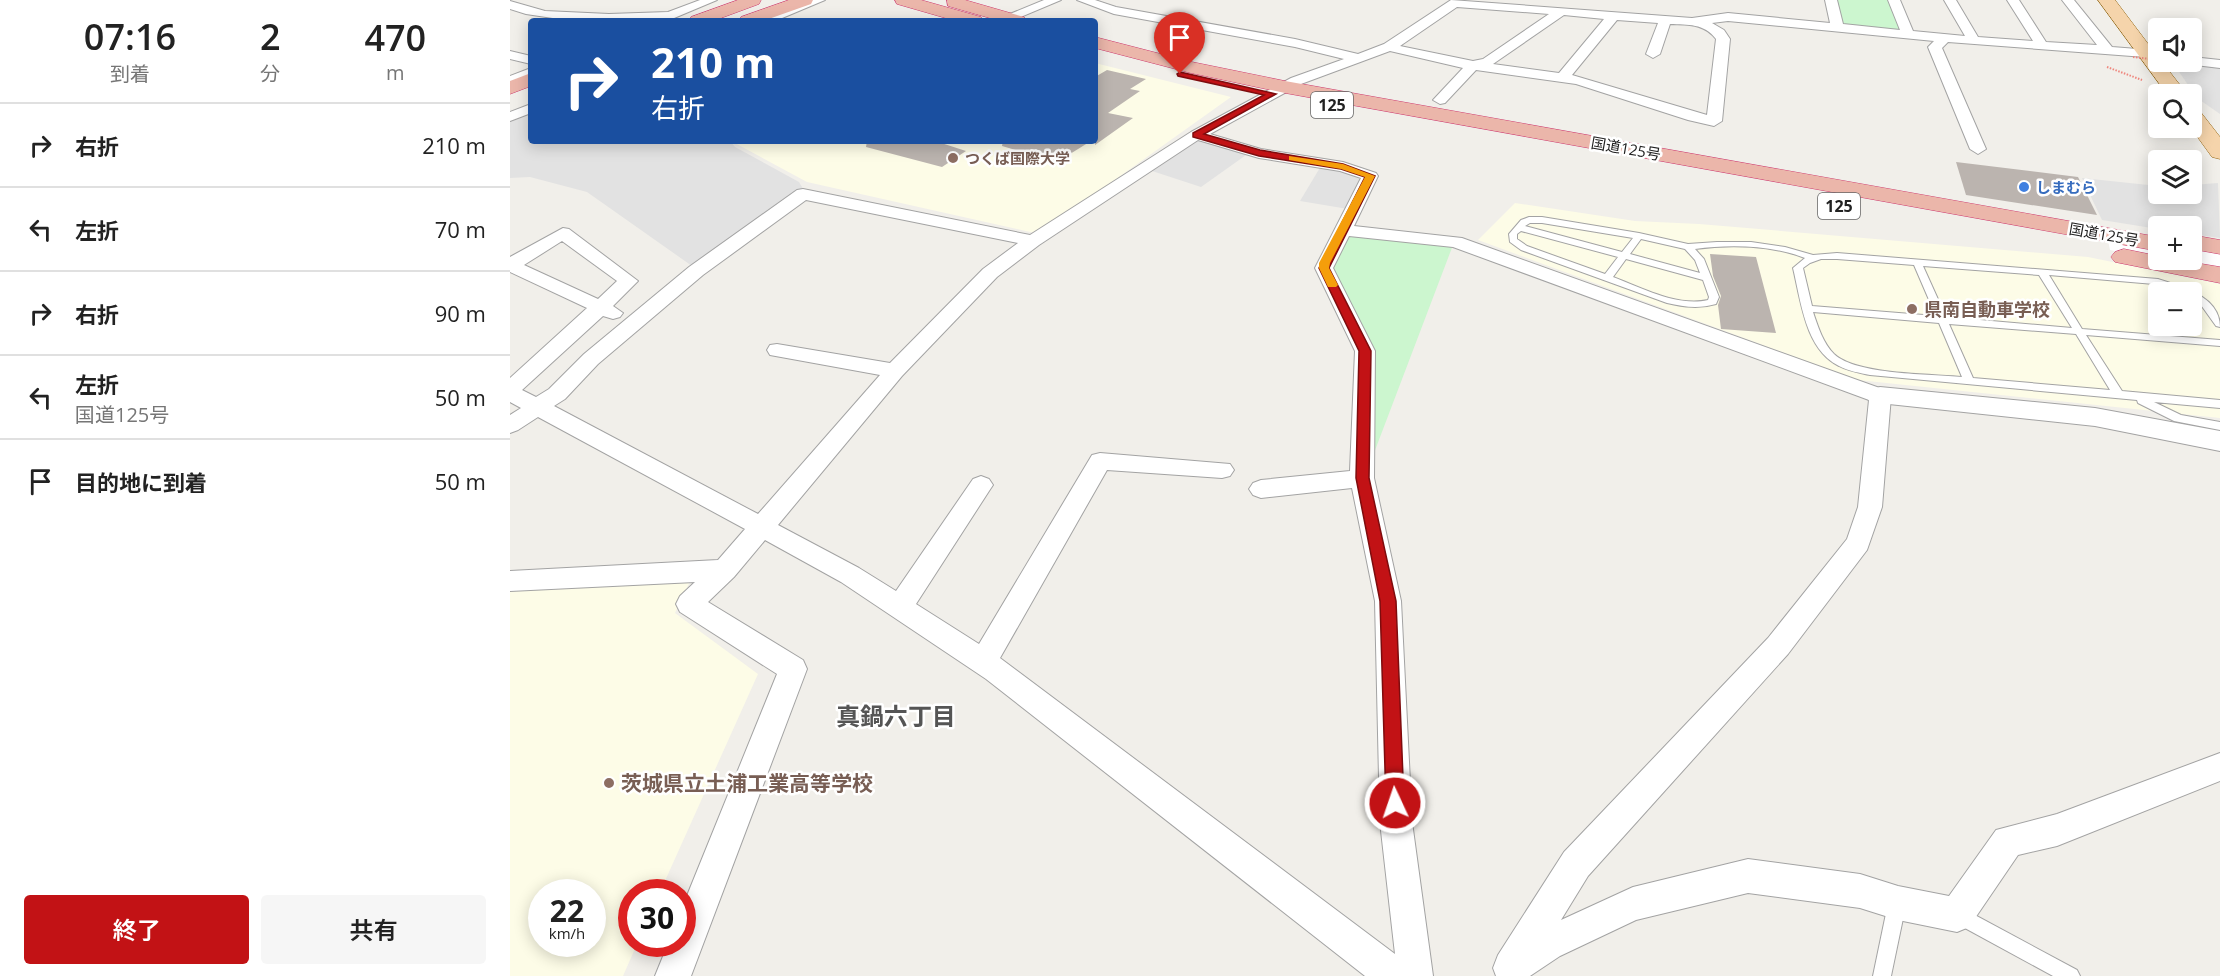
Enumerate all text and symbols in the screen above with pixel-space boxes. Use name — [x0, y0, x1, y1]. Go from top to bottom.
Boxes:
text: 07:16 — [84, 12, 176, 61]
text: 2 — [260, 12, 281, 61]
pin — [1154, 12, 1205, 74]
text: 470 — [364, 13, 426, 62]
map controls — [2148, 18, 2202, 336]
button: sound — [2148, 18, 2202, 72]
icon: arrive — [1163, 21, 1196, 54]
text: 210 m — [651, 33, 775, 90]
icon: right — [552, 42, 630, 120]
text: m — [386, 59, 405, 86]
text: 到着 — [110, 60, 150, 87]
text: 分 — [260, 60, 280, 87]
button: search — [2148, 84, 2202, 138]
text: 右折 — [651, 89, 705, 126]
road number: 125 — [1311, 92, 1353, 118]
icon: right — [24, 129, 57, 162]
text: 210 m — [422, 130, 486, 160]
text: 右折 — [75, 131, 119, 161]
street label: 国道125号 — [1589, 132, 1663, 164]
place label: つくば国際大学 — [965, 148, 1070, 168]
button: layers — [2148, 150, 2202, 204]
marker: つくば国際大学 — [946, 151, 960, 165]
place label: しまむら — [2036, 177, 2096, 197]
marker: しまむら — [2017, 180, 2031, 194]
road number: 125 — [1818, 193, 1860, 219]
icon: left — [24, 213, 57, 246]
text: 70 m — [435, 214, 486, 244]
text: 左折 — [75, 215, 119, 245]
button: + — [2148, 216, 2202, 270]
street label: 国道125号 — [2067, 218, 2141, 250]
button: − — [2148, 282, 2202, 336]
icon: right — [24, 297, 57, 330]
place label: 県南自動車学校 — [1924, 297, 2050, 321]
text: 90 m — [435, 298, 486, 328]
text: 右折 — [75, 299, 119, 329]
marker: 県南自動車学校 — [1905, 302, 1919, 316]
text: 左折 — [75, 369, 119, 399]
icon: left — [24, 381, 57, 414]
text: 50 m — [435, 382, 486, 412]
text: 国道125号 — [75, 401, 169, 428]
icon: arrive — [24, 465, 57, 498]
text: 50 m — [435, 466, 486, 496]
text: 目的地に到着 — [75, 467, 207, 497]
district label: 真鍋六丁目 — [836, 699, 956, 732]
place label: 茨城県立土浦工業高等学校 — [621, 769, 873, 797]
position arrow — [1363, 771, 1427, 835]
marker: 茨城県立土浦工業高等学校 — [602, 776, 616, 790]
speed limit sign: 30 — [618, 879, 696, 957]
text: 22 — [550, 890, 584, 931]
button: 終了 — [24, 895, 249, 964]
button: 共有 — [261, 895, 486, 964]
text: km/h — [549, 923, 585, 943]

